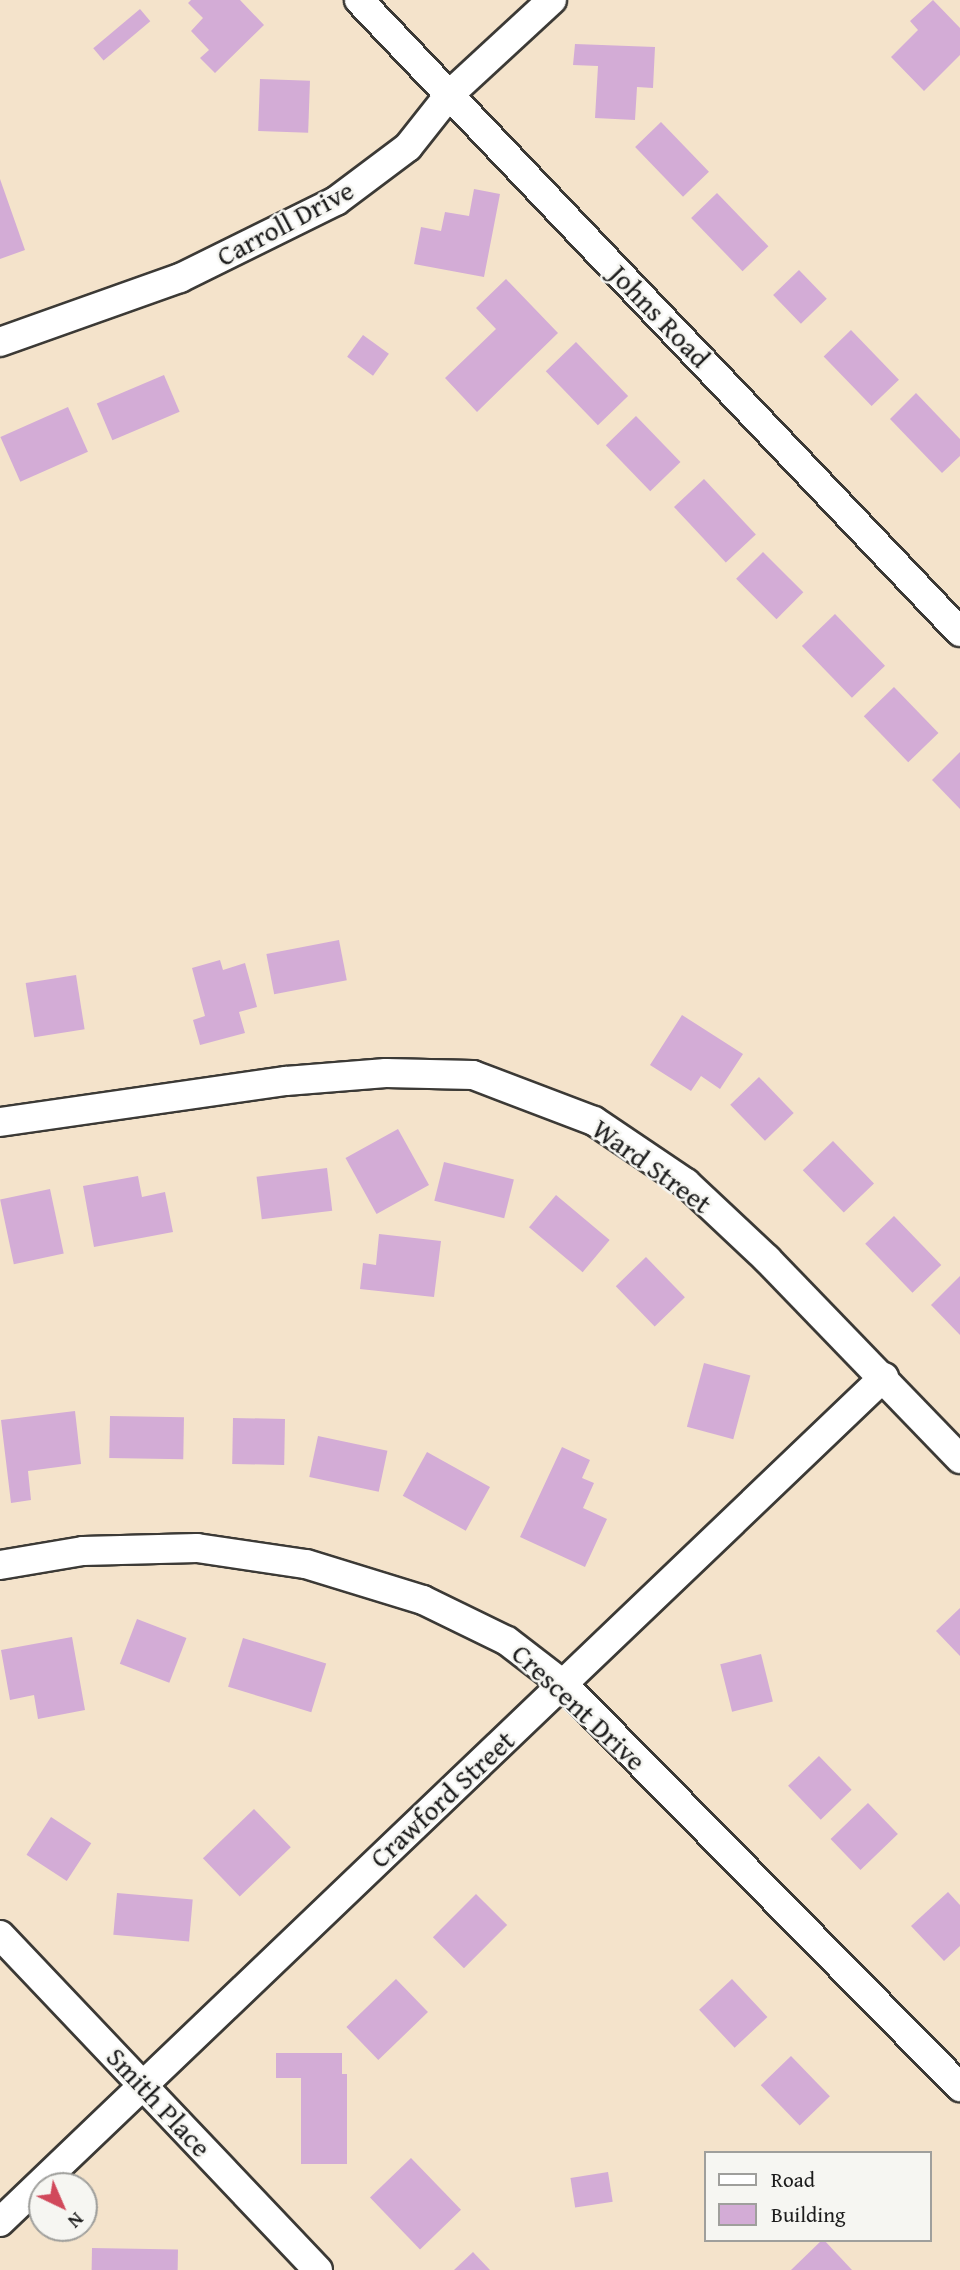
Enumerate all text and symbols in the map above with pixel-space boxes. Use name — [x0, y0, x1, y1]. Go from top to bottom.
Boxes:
street label: Carroll Drive — [211, 173, 359, 273]
street label: Johns Road — [603, 257, 717, 375]
street label: Ward Street — [586, 1112, 718, 1220]
street label: Crescent Drive — [505, 1636, 653, 1778]
street label: Crawford Street — [363, 1723, 521, 1875]
street label: Smith Place — [100, 2040, 218, 2164]
legend — [704, 2151, 932, 2242]
text: Road — [771, 2164, 815, 2195]
north arrow — [28, 2172, 98, 2242]
text: Building — [771, 2199, 845, 2230]
text: N — [62, 2206, 90, 2235]

